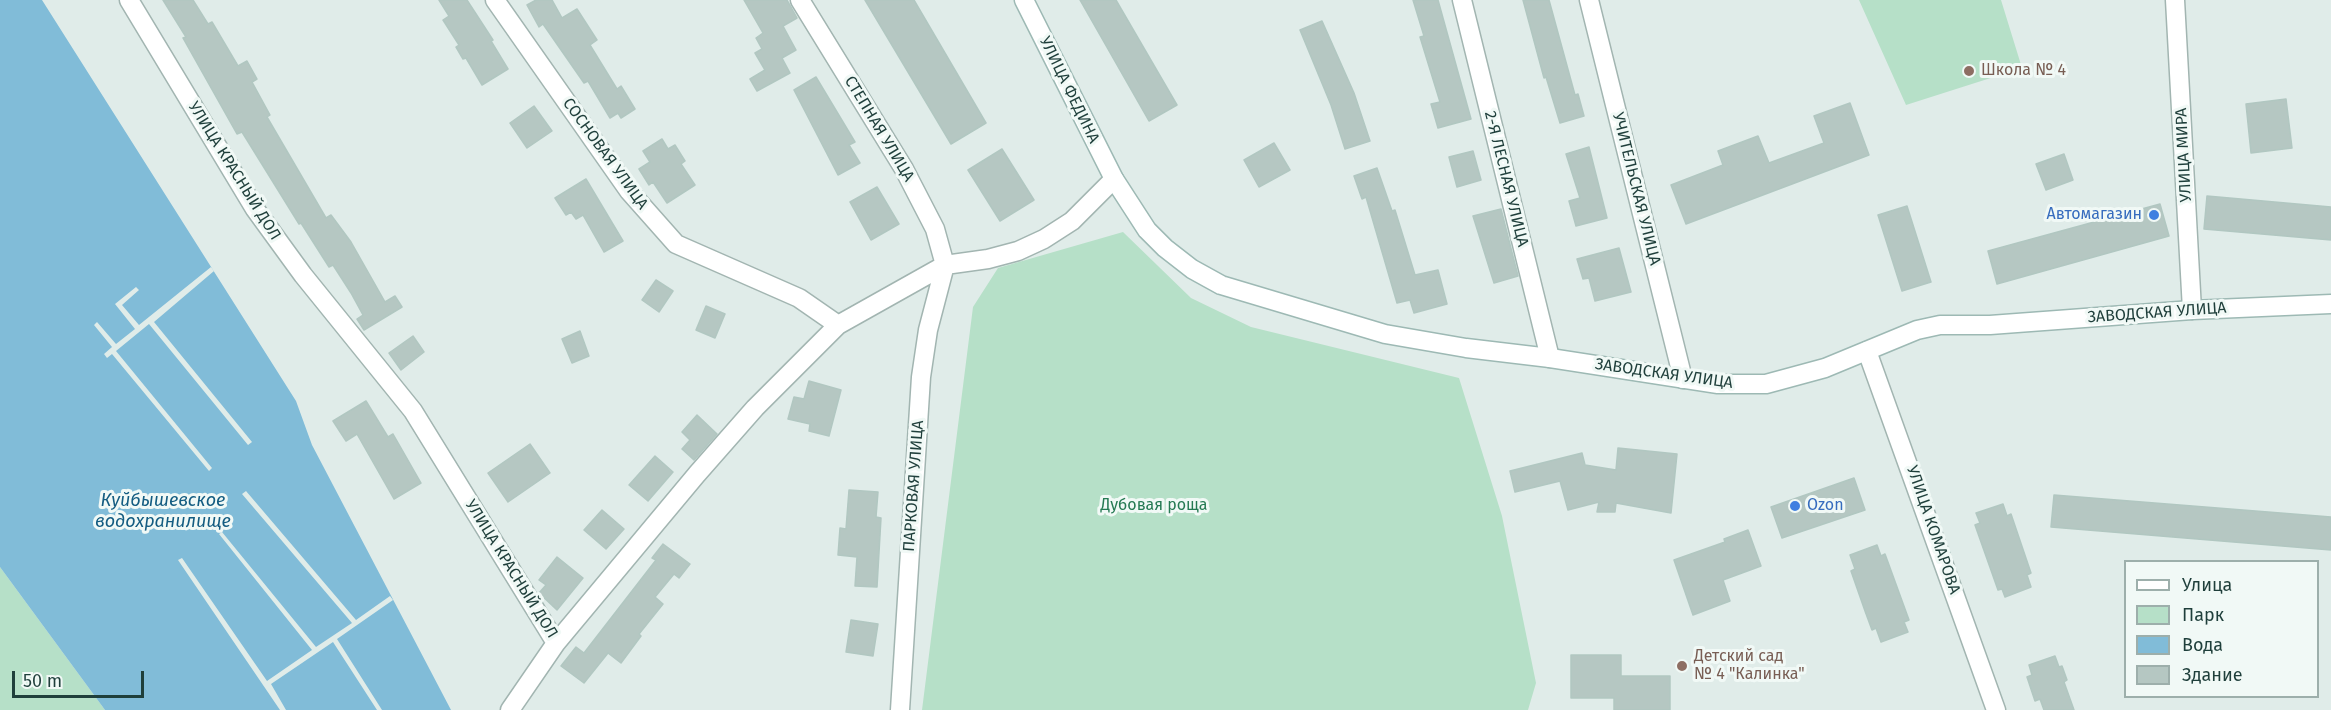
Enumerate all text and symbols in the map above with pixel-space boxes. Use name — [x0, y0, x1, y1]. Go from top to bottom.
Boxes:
street label: УЛИЦА ФЕДИНА — [1035, 34, 1103, 146]
place label: Школа № 4 — [1981, 61, 2066, 81]
marker: Школа № 4 — [1962, 64, 1976, 78]
street label: СТЕПНАЯ УЛИЦА — [840, 73, 918, 185]
street label: СОСНОВАЯ УЛИЦА — [558, 95, 652, 213]
street label: УЛИЦА КРАСНЫЙ ДОЛ — [184, 98, 284, 244]
street label: УЛИЦА МИРА — [2172, 107, 2196, 203]
street label: 2-Я ЛЕСНАЯ УЛИЦА — [1480, 109, 1532, 249]
street label: УЧИТЕЛЬСКАЯ УЛИЦА — [1608, 111, 1664, 267]
place label: Автомагазин — [2047, 205, 2142, 225]
marker: Автомагазин — [2147, 208, 2161, 222]
street label: ЗАВОДСКАЯ УЛИЦА — [2087, 299, 2227, 327]
street label: ЗАВОДСКАЯ УЛИЦА — [1594, 355, 1734, 393]
street label: ПАРКОВАЯ УЛИЦА — [900, 420, 928, 552]
street label: УЛИЦА КОМАРОВА — [1902, 463, 1964, 597]
water label: Куйбышевское водохранилище — [95, 490, 231, 532]
street label: УЛИЦА КРАСНЫЙ ДОЛ — [461, 496, 561, 642]
park label: Дубовая роща — [1100, 496, 1208, 516]
place label: Ozon — [1807, 496, 1844, 516]
marker: Ozon — [1788, 499, 1802, 513]
legend — [2124, 560, 2319, 698]
text: Улица — [2182, 574, 2232, 596]
text: Парк — [2182, 604, 2224, 626]
text: Вода — [2182, 634, 2223, 656]
place label: Детский сад № 4 "Калинка" — [1694, 647, 1805, 685]
scale bar — [15, 659, 147, 697]
marker: Детский сад № 4 "Калинка" — [1675, 659, 1689, 673]
text: Здание — [2182, 664, 2243, 686]
text: 50 m — [23, 670, 62, 692]

